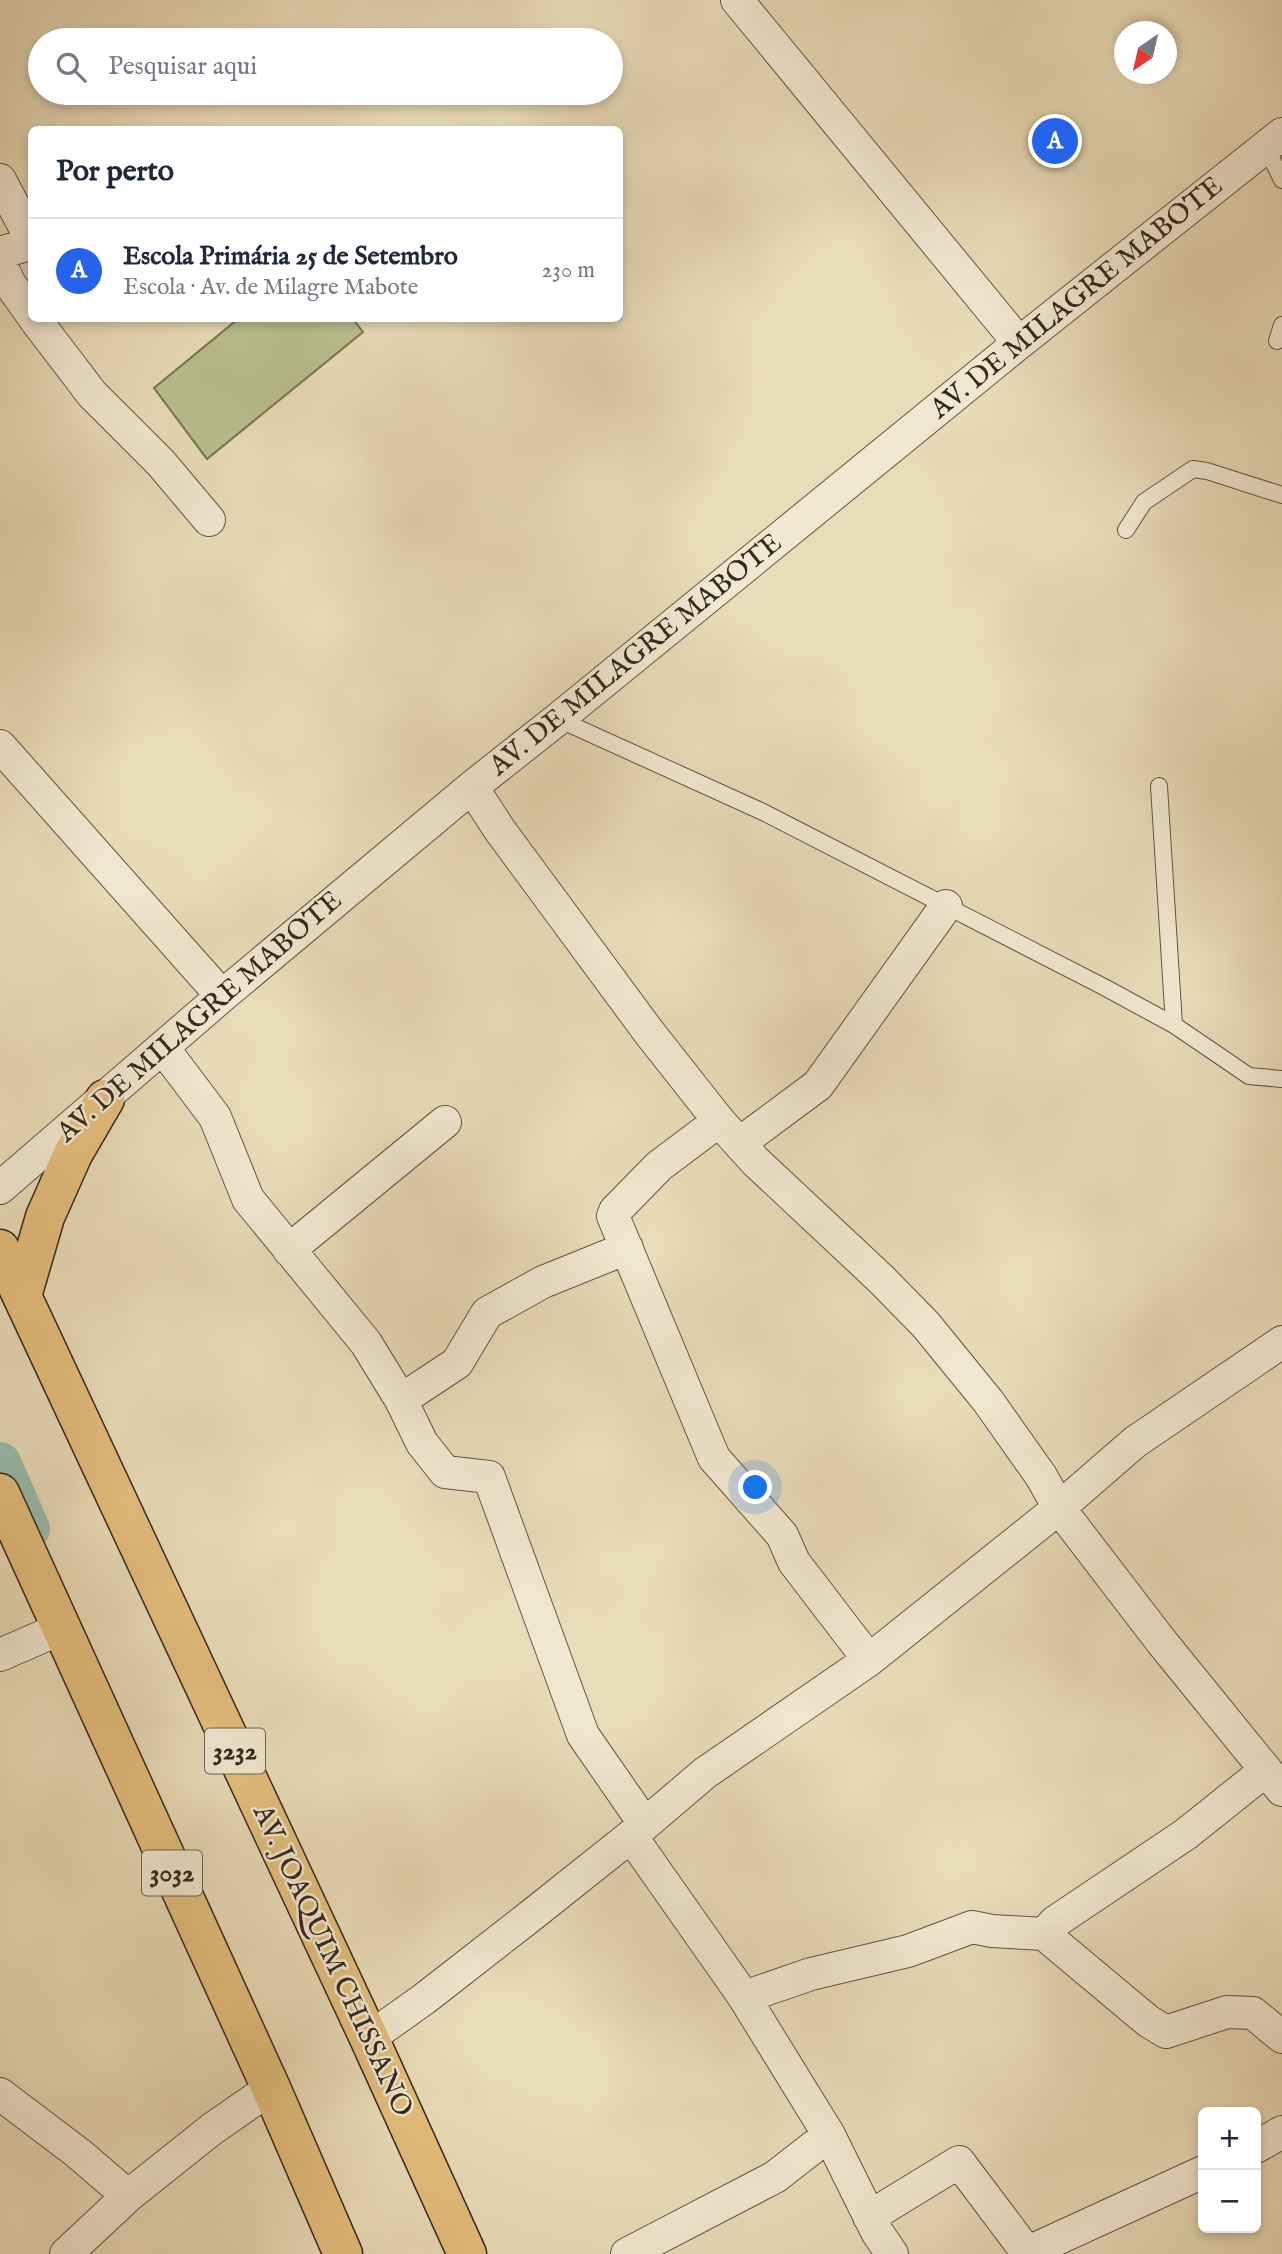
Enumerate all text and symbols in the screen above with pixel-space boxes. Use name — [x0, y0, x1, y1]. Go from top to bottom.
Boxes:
north arrow — [1114, 21, 1177, 84]
search box — [28, 28, 623, 105]
icon: search — [52, 48, 90, 86]
text: Pesquisar aqui — [108, 50, 257, 83]
pin: A — [1032, 115, 1078, 167]
text: Por perto — [56, 153, 174, 191]
street label: AV. DE MILAGRE MABOTE — [923, 169, 1230, 428]
text: Escola Primária 25 de Setembro — [123, 240, 458, 273]
text: A — [71, 256, 87, 285]
text: 230 m — [542, 256, 595, 285]
text: Escola · Av. de Milagre Mabote — [123, 273, 418, 302]
street label: AV. DE MILAGRE MABOTE — [482, 526, 789, 785]
street label: AV. DE MILAGRE MABOTE — [49, 884, 350, 1151]
your location — [738, 1470, 772, 1504]
road number: 3232 — [205, 1728, 265, 1774]
street label: AV. JOAQUIM CHISSANO — [244, 1798, 420, 2123]
road number: 3032 — [142, 1850, 202, 1896]
map controls — [1198, 2107, 1261, 2233]
button: + — [1198, 2107, 1261, 2170]
button: − — [1198, 2170, 1261, 2233]

